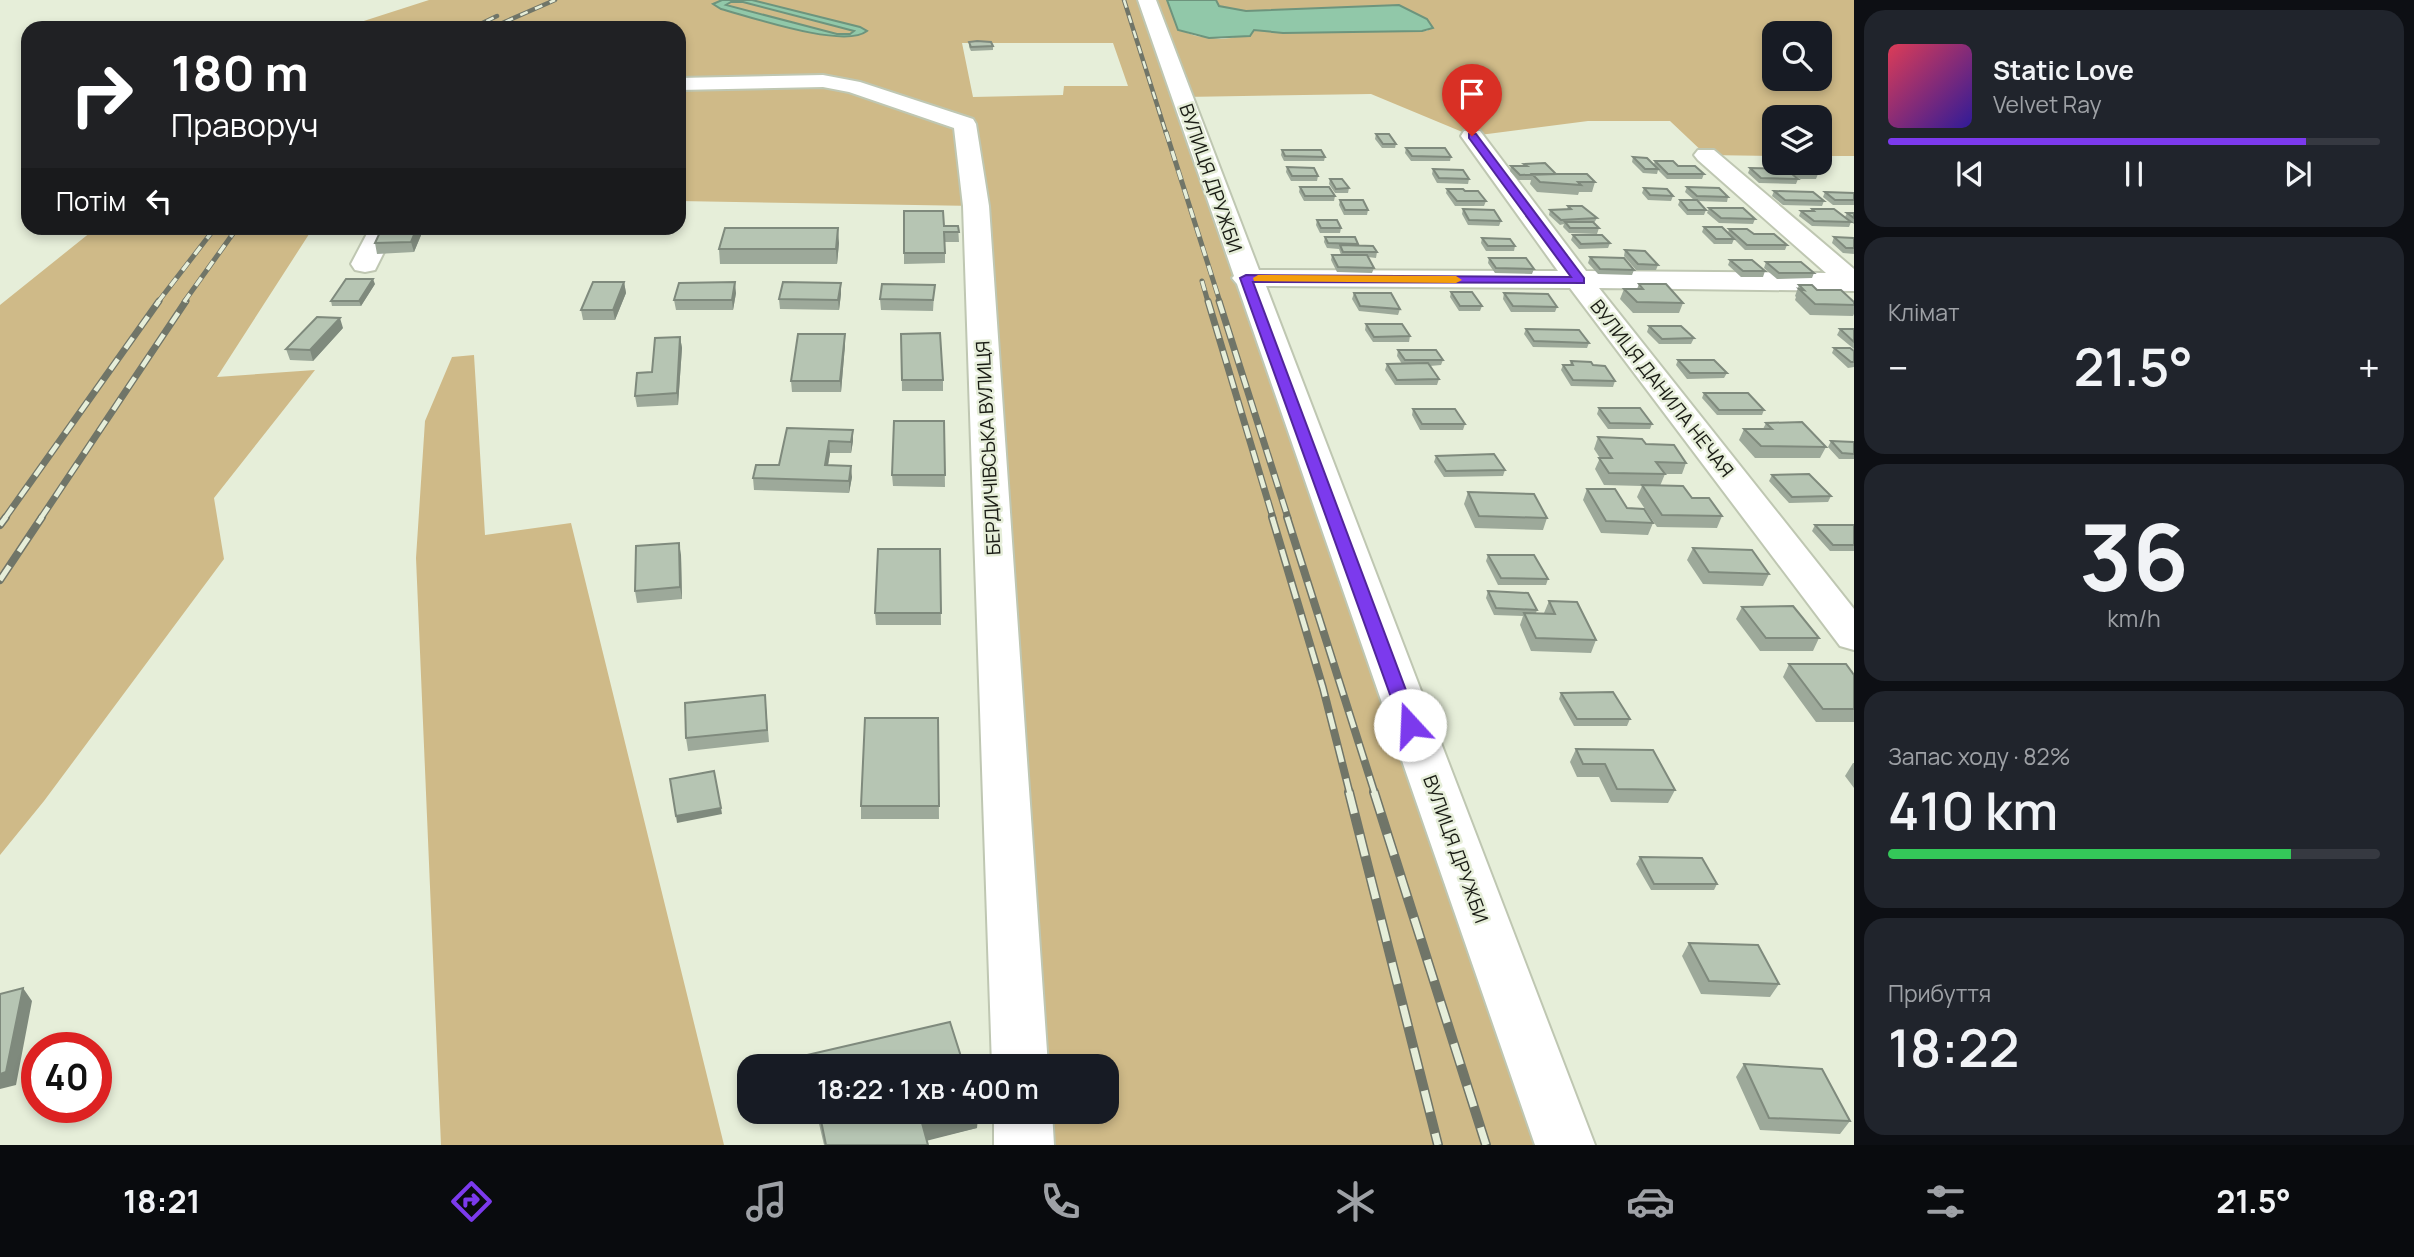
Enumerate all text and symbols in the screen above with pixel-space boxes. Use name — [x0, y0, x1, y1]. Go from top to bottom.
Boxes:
map controls — [1762, 21, 1832, 175]
button: search — [1762, 21, 1832, 91]
text: 180 m — [171, 39, 309, 106]
icon: right — [56, 49, 147, 140]
text: Static Love — [1993, 52, 2134, 88]
pin — [1442, 64, 1502, 136]
icon: arrive — [1453, 75, 1491, 113]
text: Velvet Ray — [1993, 88, 2102, 120]
street label: ВУЛИЦЯ ДРУЖБИ — [1173, 100, 1249, 256]
text: Праворуч — [171, 103, 319, 147]
button: layers — [1762, 105, 1832, 175]
icon: previous — [1951, 155, 1989, 193]
icon: pause — [2115, 155, 2153, 193]
icon: next — [2279, 155, 2317, 193]
icon: left — [140, 182, 178, 220]
text: Потім — [56, 183, 126, 219]
street label: ВУЛИЦЯ ДАНИЛА НЕЧАЯ — [1584, 294, 1740, 482]
text: Клімат — [1888, 296, 1960, 328]
text: 21.5° — [2074, 331, 2193, 402]
street label: БЕРДИЧІВСЬКА ВУЛИЦЯ — [969, 340, 1007, 556]
text: − — [1888, 341, 1909, 393]
text: + — [2358, 341, 2380, 393]
text: 36 — [2079, 494, 2189, 618]
text: km/h — [2107, 602, 2161, 634]
position arrow — [1373, 688, 1447, 762]
text: Запас ходу · 82% — [1888, 740, 2070, 772]
street label: ВУЛИЦЯ ДРУЖБИ — [1417, 771, 1495, 927]
text: 410 km — [1888, 775, 2058, 846]
text: Прибуття — [1888, 977, 1991, 1009]
text: 18:22 — [1888, 1012, 2019, 1083]
speed limit sign: 40 — [21, 1032, 112, 1123]
text: 18:22 · 1 хв · 400 m — [817, 1071, 1039, 1107]
icon: directions — [447, 1177, 496, 1226]
icon: music — [742, 1177, 791, 1226]
icon: phone — [1036, 1177, 1085, 1226]
icon: climate — [1331, 1177, 1380, 1226]
icon: car — [1626, 1177, 1675, 1226]
icon: filters — [1921, 1177, 1970, 1226]
text: 18:21 — [123, 1179, 201, 1223]
text: 21.5° — [2216, 1179, 2291, 1223]

